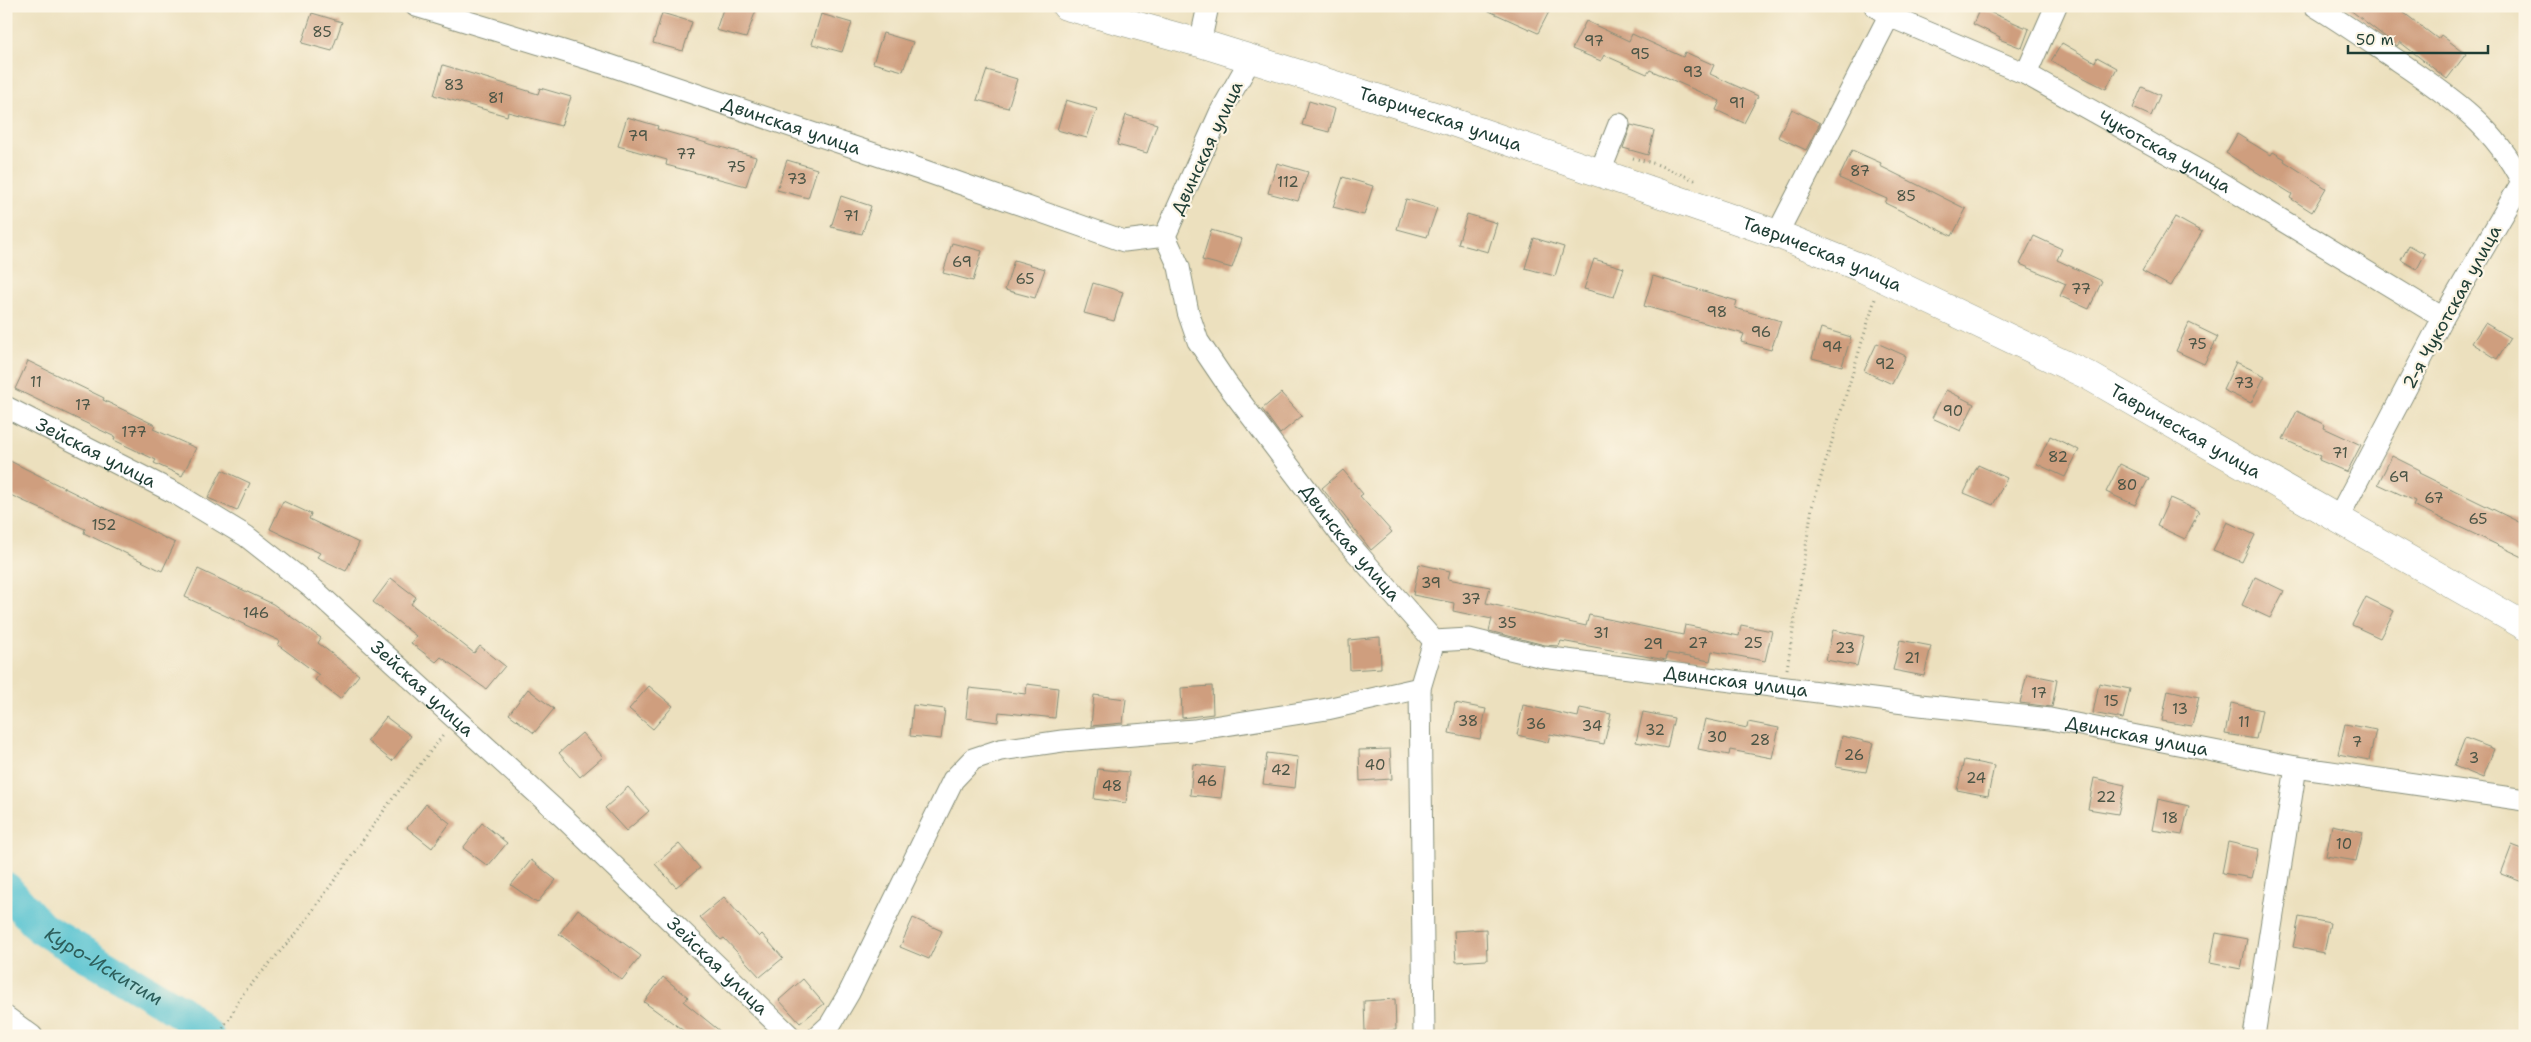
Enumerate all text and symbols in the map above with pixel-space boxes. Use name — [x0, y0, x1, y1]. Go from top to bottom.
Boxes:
house number: 85 — [312, 22, 332, 42]
scale bar — [2348, 22, 2488, 54]
text: 50 m — [2356, 30, 2394, 50]
house number: 97 — [1584, 31, 1604, 51]
house number: 95 — [1630, 44, 1650, 64]
house number: 93 — [1683, 62, 1703, 82]
house number: 83 — [444, 75, 464, 95]
street label: Двинская улица — [1166, 77, 1248, 219]
street label: Таврическая улица — [1356, 81, 1525, 157]
house number: 81 — [488, 88, 504, 108]
street label: Двинская улица — [719, 92, 864, 161]
house number: 91 — [1729, 93, 1745, 113]
street label: Чукотская улица — [2094, 105, 2236, 199]
house number: 79 — [628, 126, 648, 146]
house number: 77 — [676, 144, 696, 164]
house number: 75 — [726, 157, 746, 177]
house number: 87 — [1850, 161, 1870, 181]
house number: 73 — [787, 169, 807, 189]
house number: 112 — [1277, 172, 1299, 192]
house number: 85 — [1896, 186, 1916, 206]
house number: 71 — [843, 206, 859, 226]
street label: Таврическая улица — [1739, 211, 1906, 297]
street label: 2-я Чукотская улица — [2397, 221, 2507, 393]
house number: 69 — [952, 252, 972, 272]
house number: 65 — [1015, 269, 1035, 289]
house number: 77 — [2071, 279, 2091, 299]
house number: 98 — [1707, 302, 1727, 322]
house number: 96 — [1751, 322, 1771, 342]
house number: 75 — [2187, 334, 2207, 354]
house number: 94 — [1822, 337, 1842, 357]
house number: 92 — [1875, 354, 1895, 374]
house number: 11 — [30, 372, 42, 392]
house number: 73 — [2234, 373, 2254, 393]
street label: Таврическая улица — [2106, 378, 2265, 484]
house number: 17 — [75, 395, 91, 415]
house number: 90 — [1943, 401, 1963, 421]
street label: Зейская улица — [32, 412, 160, 493]
house number: 177 — [121, 422, 147, 442]
house number: 71 — [2332, 443, 2348, 463]
house number: 82 — [2048, 447, 2068, 467]
house number: 69 — [2389, 467, 2409, 487]
house number: 80 — [2117, 475, 2137, 495]
street label: Двинская улица — [1295, 479, 1406, 606]
house number: 67 — [2424, 488, 2444, 508]
house number: 65 — [2468, 509, 2488, 529]
house number: 152 — [92, 515, 116, 535]
house number: 39 — [1421, 573, 1441, 593]
house number: 37 — [1461, 589, 1481, 609]
house number: 146 — [243, 603, 269, 623]
house number: 35 — [1497, 613, 1517, 633]
house number: 31 — [1593, 623, 1609, 643]
house number: 27 — [1688, 633, 1708, 653]
house number: 25 — [1743, 633, 1763, 653]
house number: 29 — [1643, 634, 1663, 654]
street label: Зейская улица — [366, 635, 479, 742]
house number: 23 — [1835, 638, 1855, 658]
house number: 21 — [1904, 648, 1920, 668]
street label: Двинская улица — [1662, 661, 1809, 703]
house number: 17 — [2031, 683, 2047, 703]
house number: 15 — [2103, 691, 2119, 711]
house number: 13 — [2172, 699, 2188, 719]
street label: Двинская улица — [2064, 710, 2211, 762]
house number: 38 — [1458, 711, 1478, 731]
house number: 11 — [2238, 712, 2250, 732]
house number: 36 — [1526, 714, 1546, 734]
house number: 34 — [1582, 716, 1602, 736]
house number: 32 — [1645, 720, 1665, 740]
house number: 30 — [1707, 727, 1727, 747]
house number: 28 — [1750, 730, 1770, 750]
house number: 7 — [2352, 732, 2362, 752]
house number: 26 — [1844, 745, 1864, 765]
house number: 3 — [2469, 748, 2479, 768]
house number: 40 — [1365, 755, 1385, 775]
house number: 42 — [1271, 760, 1291, 780]
house number: 24 — [1966, 768, 1986, 788]
house number: 46 — [1197, 771, 1217, 791]
house number: 48 — [1102, 776, 1122, 796]
house number: 22 — [2096, 787, 2116, 807]
house number: 18 — [2162, 808, 2178, 828]
house number: 10 — [2336, 834, 2352, 854]
street label: Зейская улица — [662, 912, 773, 1020]
water label: Куро-Искитим — [40, 921, 168, 1011]

